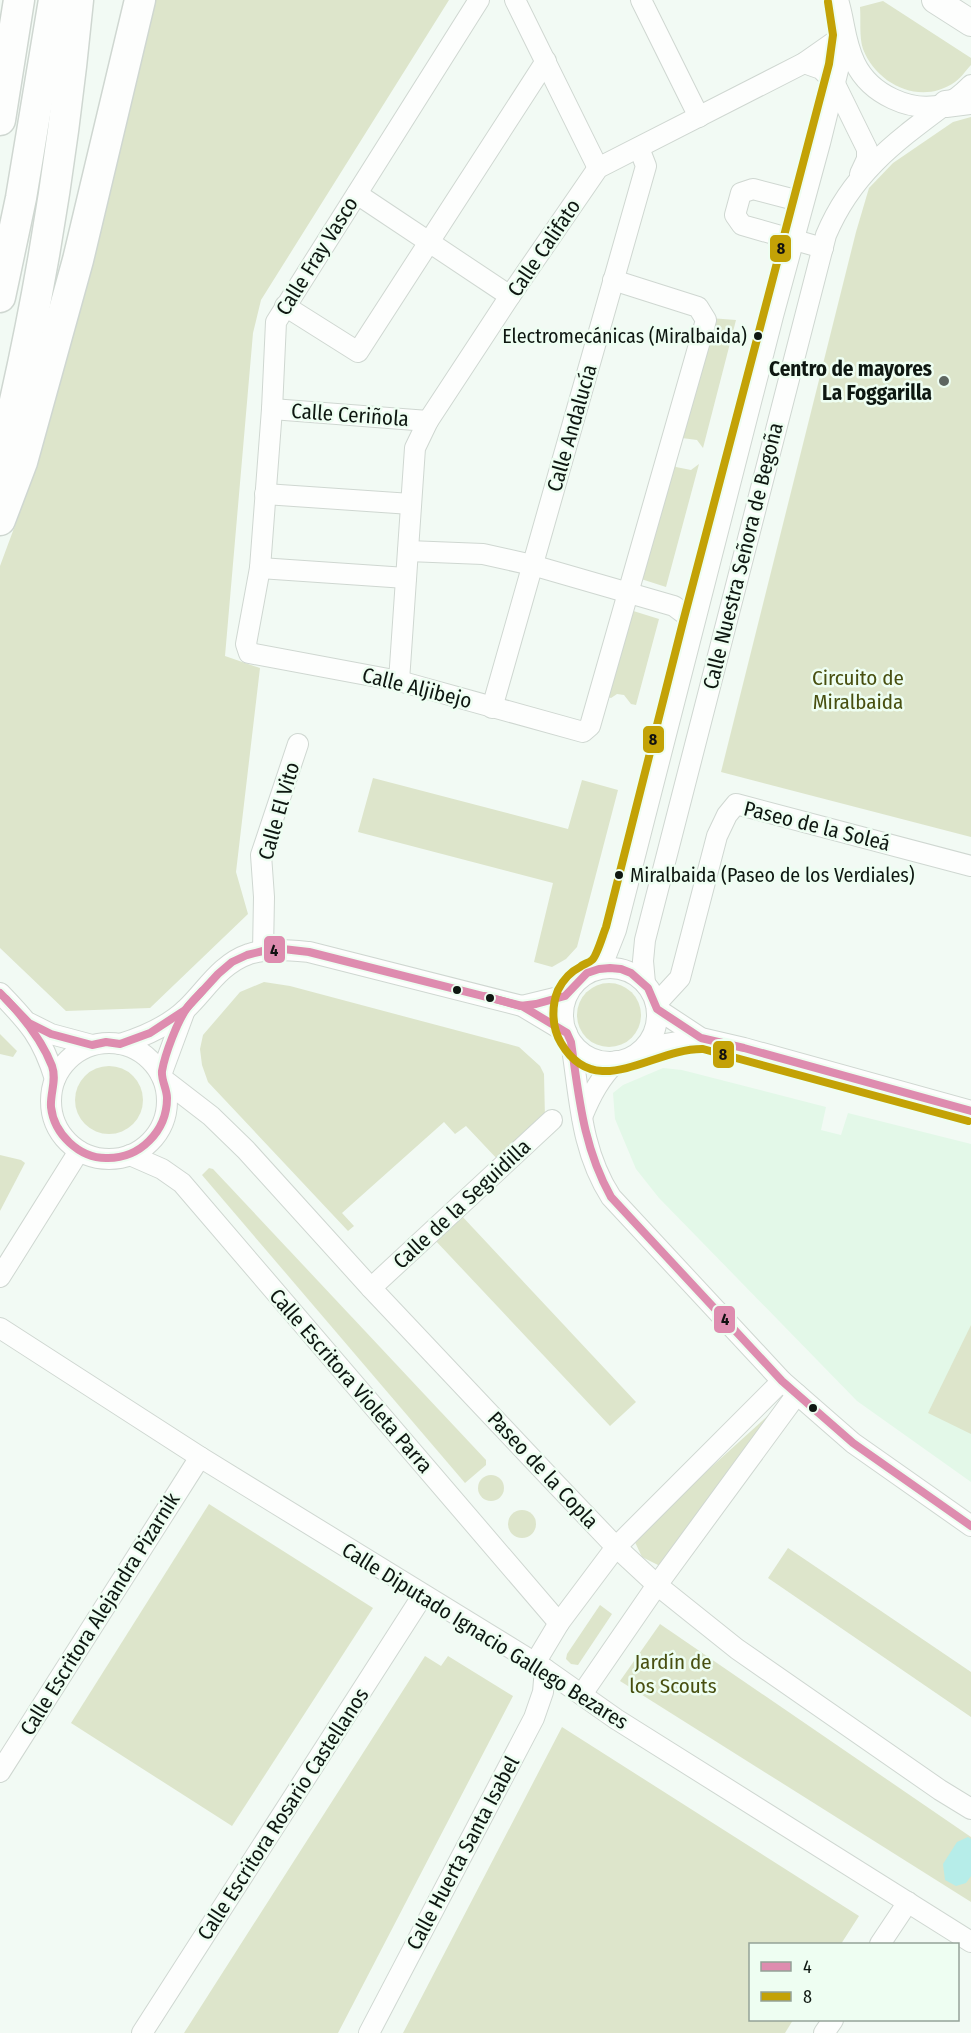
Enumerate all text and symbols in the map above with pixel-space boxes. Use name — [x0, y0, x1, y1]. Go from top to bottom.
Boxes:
street label: Calle Fray Vasco — [270, 192, 364, 320]
street label: Calle Califato — [502, 194, 586, 302]
line badge: 8 — [769, 234, 792, 263]
text: 8 — [777, 239, 786, 258]
place label: Electromecánicas (Miralbaida) — [502, 324, 747, 348]
marker: Electromecánicas (Miralbaida) — [752, 330, 764, 342]
place label: Centro de mayores La Foggarilla — [769, 356, 932, 406]
street label: Calle Andalucía — [541, 361, 603, 495]
marker: Centro de mayores La Foggarilla — [937, 374, 951, 388]
street label: Calle Ceriñola — [290, 398, 410, 432]
street label: Calle Nuestra Señora de Begoña — [697, 420, 789, 692]
street label: Calle Aljibejo — [360, 662, 474, 714]
park label: Circuito de Miralbaida — [812, 665, 904, 715]
line badge: 8 — [642, 725, 665, 754]
text: 8 — [649, 730, 658, 749]
street label: Calle El Vito — [253, 759, 305, 863]
street label: Paseo de la Soleá — [741, 795, 893, 857]
place label: Miralbaida (Paseo de los Verdiales) — [630, 863, 915, 887]
marker: Miralbaida (Paseo de los Verdiales) — [613, 869, 625, 881]
line badge: 4 — [263, 935, 286, 964]
text: 4 — [270, 941, 278, 960]
unlabelled marker — [451, 984, 463, 996]
unlabelled marker — [484, 992, 496, 1004]
line badge: 8 — [712, 1040, 735, 1069]
text: 8 — [719, 1045, 728, 1064]
street label: Calle de la Seguidilla — [388, 1134, 536, 1274]
street label: Calle Escritora Violeta Parra — [264, 1283, 438, 1479]
line badge: 4 — [713, 1305, 736, 1334]
text: 4 — [721, 1310, 729, 1329]
unlabelled marker — [807, 1402, 819, 1414]
street label: Paseo de la Copla — [482, 1406, 604, 1534]
street label: Calle Escritora Alejandra Pizarnik — [14, 1488, 186, 1740]
street label: Calle Diputado Ignacio Gallego Bezares — [337, 1537, 633, 1735]
park label: Jardín de los Scouts — [629, 1649, 717, 1699]
street label: Calle Escritora Rosario Castellanos — [192, 1683, 374, 1945]
street label: Calle Huerta Santa Isabel — [401, 1751, 525, 1954]
legend — [749, 1943, 959, 2021]
text: 4 — [803, 1956, 812, 1978]
text: 8 — [803, 1986, 812, 2008]

